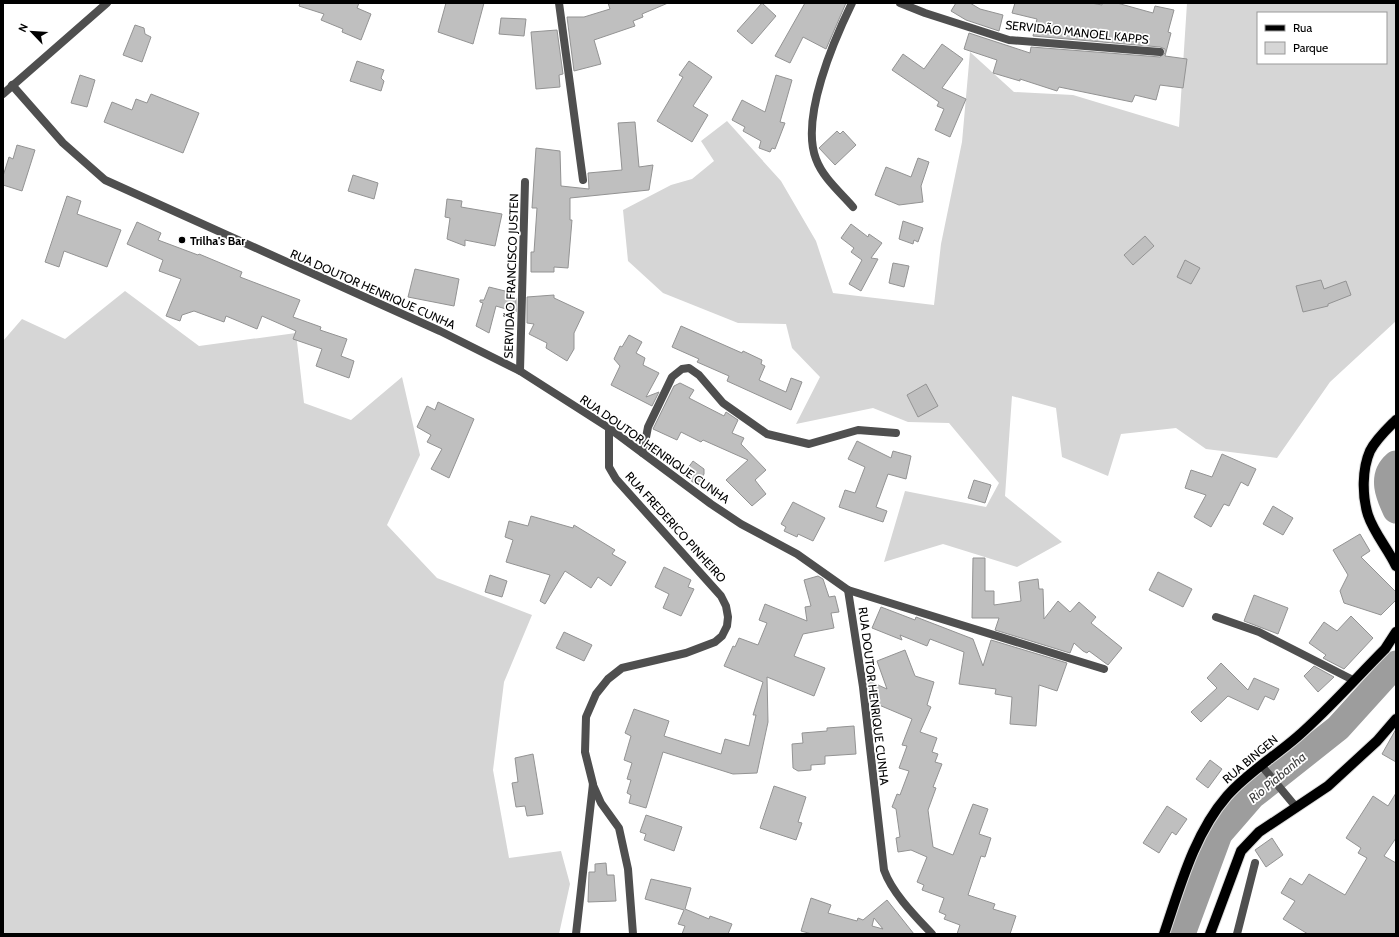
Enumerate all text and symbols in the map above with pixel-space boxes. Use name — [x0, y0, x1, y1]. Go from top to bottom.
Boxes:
north arrow — [12, 12, 52, 52]
legend — [1257, 12, 1387, 64]
street label: SERVIDÃO MANOEL KAPPS — [1005, 17, 1149, 47]
text: Rua — [1293, 20, 1312, 35]
text: N — [15, 21, 31, 34]
text: Parque — [1293, 40, 1328, 55]
street label: SERVIDÃO FRANCISCO JUSTEN — [501, 193, 521, 359]
place label: Trilha's Bar — [190, 233, 245, 248]
marker: Trilha's Bar — [177, 235, 187, 245]
street label: RUA DOUTOR HENRIQUE CUNHA — [288, 246, 459, 333]
street label: RUA DOUTOR HENRIQUE CUNHA — [577, 391, 733, 507]
street label: RUA FREDERICO PINHEIRO — [622, 469, 730, 585]
street label: RUA DOUTOR HENRIQUE CUNHA — [856, 606, 892, 786]
street label: RUA BINGEN — [1219, 732, 1281, 786]
water label: Rio Piabanha — [1245, 748, 1309, 806]

